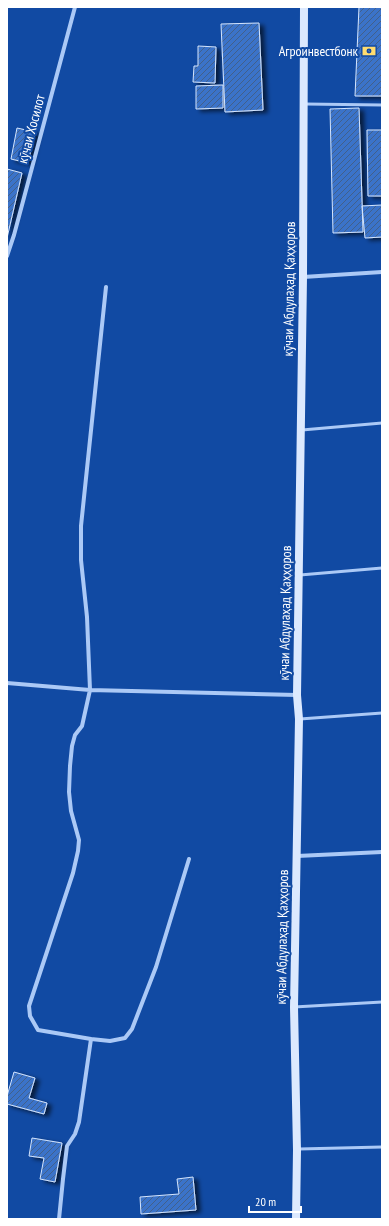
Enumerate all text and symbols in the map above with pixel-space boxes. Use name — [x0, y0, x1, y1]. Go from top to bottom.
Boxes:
place label: Агроинвестбонк — [279, 42, 359, 60]
bank icon: Агроинвестбонк — [361, 43, 377, 59]
street label: кӯчаи Хосилот — [13, 92, 49, 165]
street label: кӯчаи Абдулаҳад Қаҳҳоров — [279, 221, 299, 357]
street label: кӯчаи Абдулаҳад Қаҳҳоров — [275, 545, 295, 681]
street label: кӯчаи Абдулаҳад Қаҳҳоров — [272, 869, 292, 1005]
scale bar — [249, 1188, 301, 1214]
text: 20 m — [255, 1194, 276, 1209]

